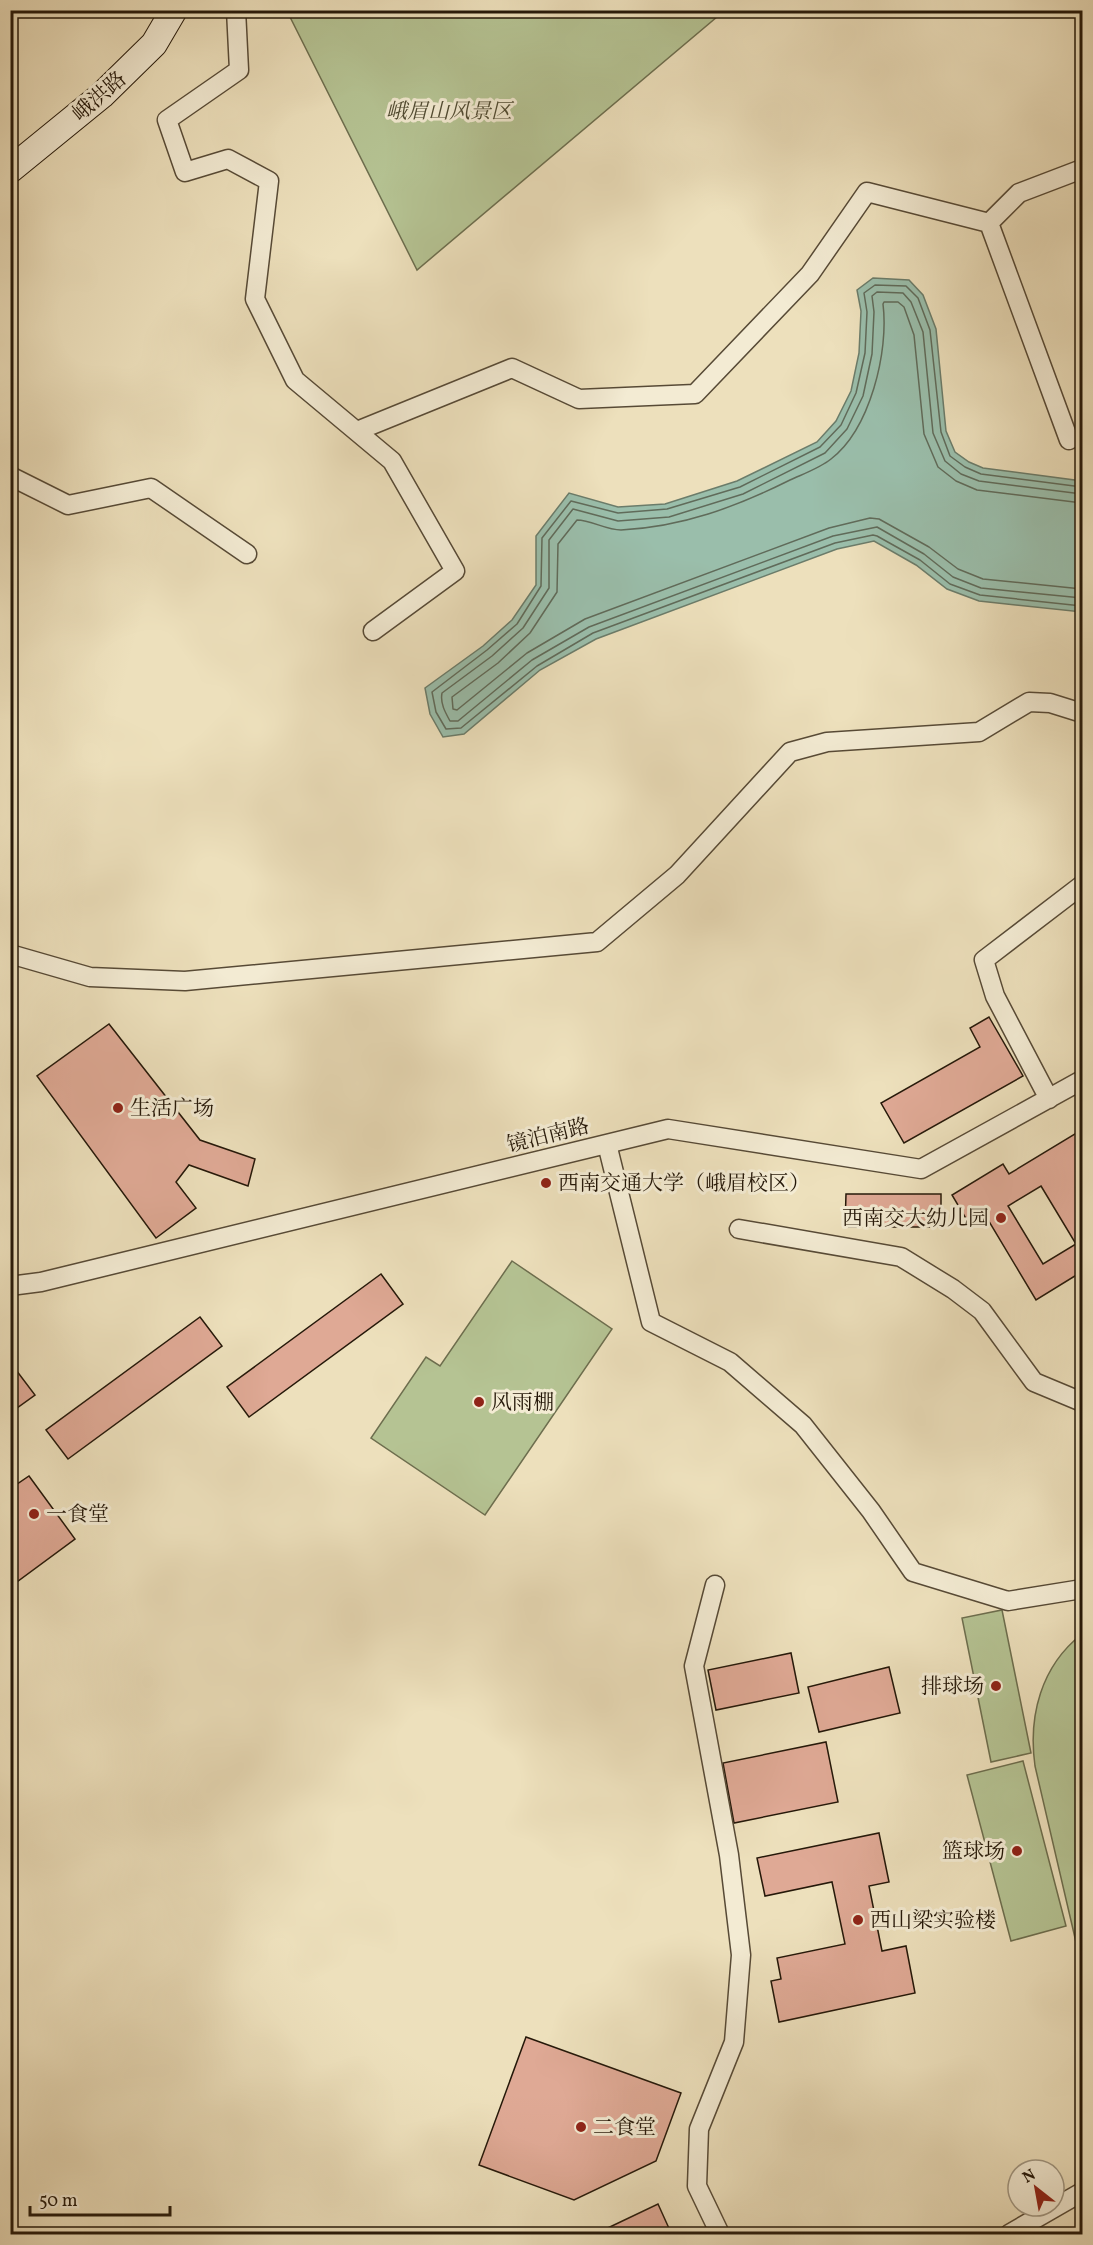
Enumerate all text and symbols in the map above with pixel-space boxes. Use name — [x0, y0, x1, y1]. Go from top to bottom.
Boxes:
street label: 峨洪路 — [67, 66, 133, 129]
park label: 峨眉山风景区 — [386, 98, 515, 127]
place label: 生活广场 — [130, 1095, 214, 1124]
marker: 生活广场 — [111, 1101, 125, 1115]
street label: 镜泊南路 — [504, 1112, 593, 1161]
place label: 西南交通大学（峨眉校区） — [558, 1170, 810, 1199]
marker: 西南交通大学（峨眉校区） — [539, 1176, 553, 1190]
place label: 西南交大幼儿园 — [842, 1205, 989, 1234]
marker: 西南交大幼儿园 — [994, 1211, 1008, 1225]
place label: 风雨棚 — [491, 1389, 554, 1418]
marker: 风雨棚 — [472, 1395, 486, 1409]
place label: 一食堂 — [46, 1501, 109, 1530]
marker: 一食堂 — [27, 1507, 41, 1521]
place label: 排球场 — [921, 1673, 984, 1702]
marker: 排球场 — [989, 1679, 1003, 1693]
place label: 篮球场 — [942, 1838, 1005, 1867]
marker: 篮球场 — [1010, 1844, 1024, 1858]
place label: 西山梁实验楼 — [870, 1907, 996, 1936]
marker: 西山梁实验楼 — [851, 1913, 865, 1927]
place label: 二食堂 — [593, 2114, 656, 2143]
marker: 二食堂 — [574, 2120, 588, 2134]
north arrow — [1006, 2158, 1066, 2218]
text: N — [1019, 2164, 1040, 2189]
scale bar — [30, 2179, 170, 2217]
text: 50 m — [39, 2189, 78, 2214]

